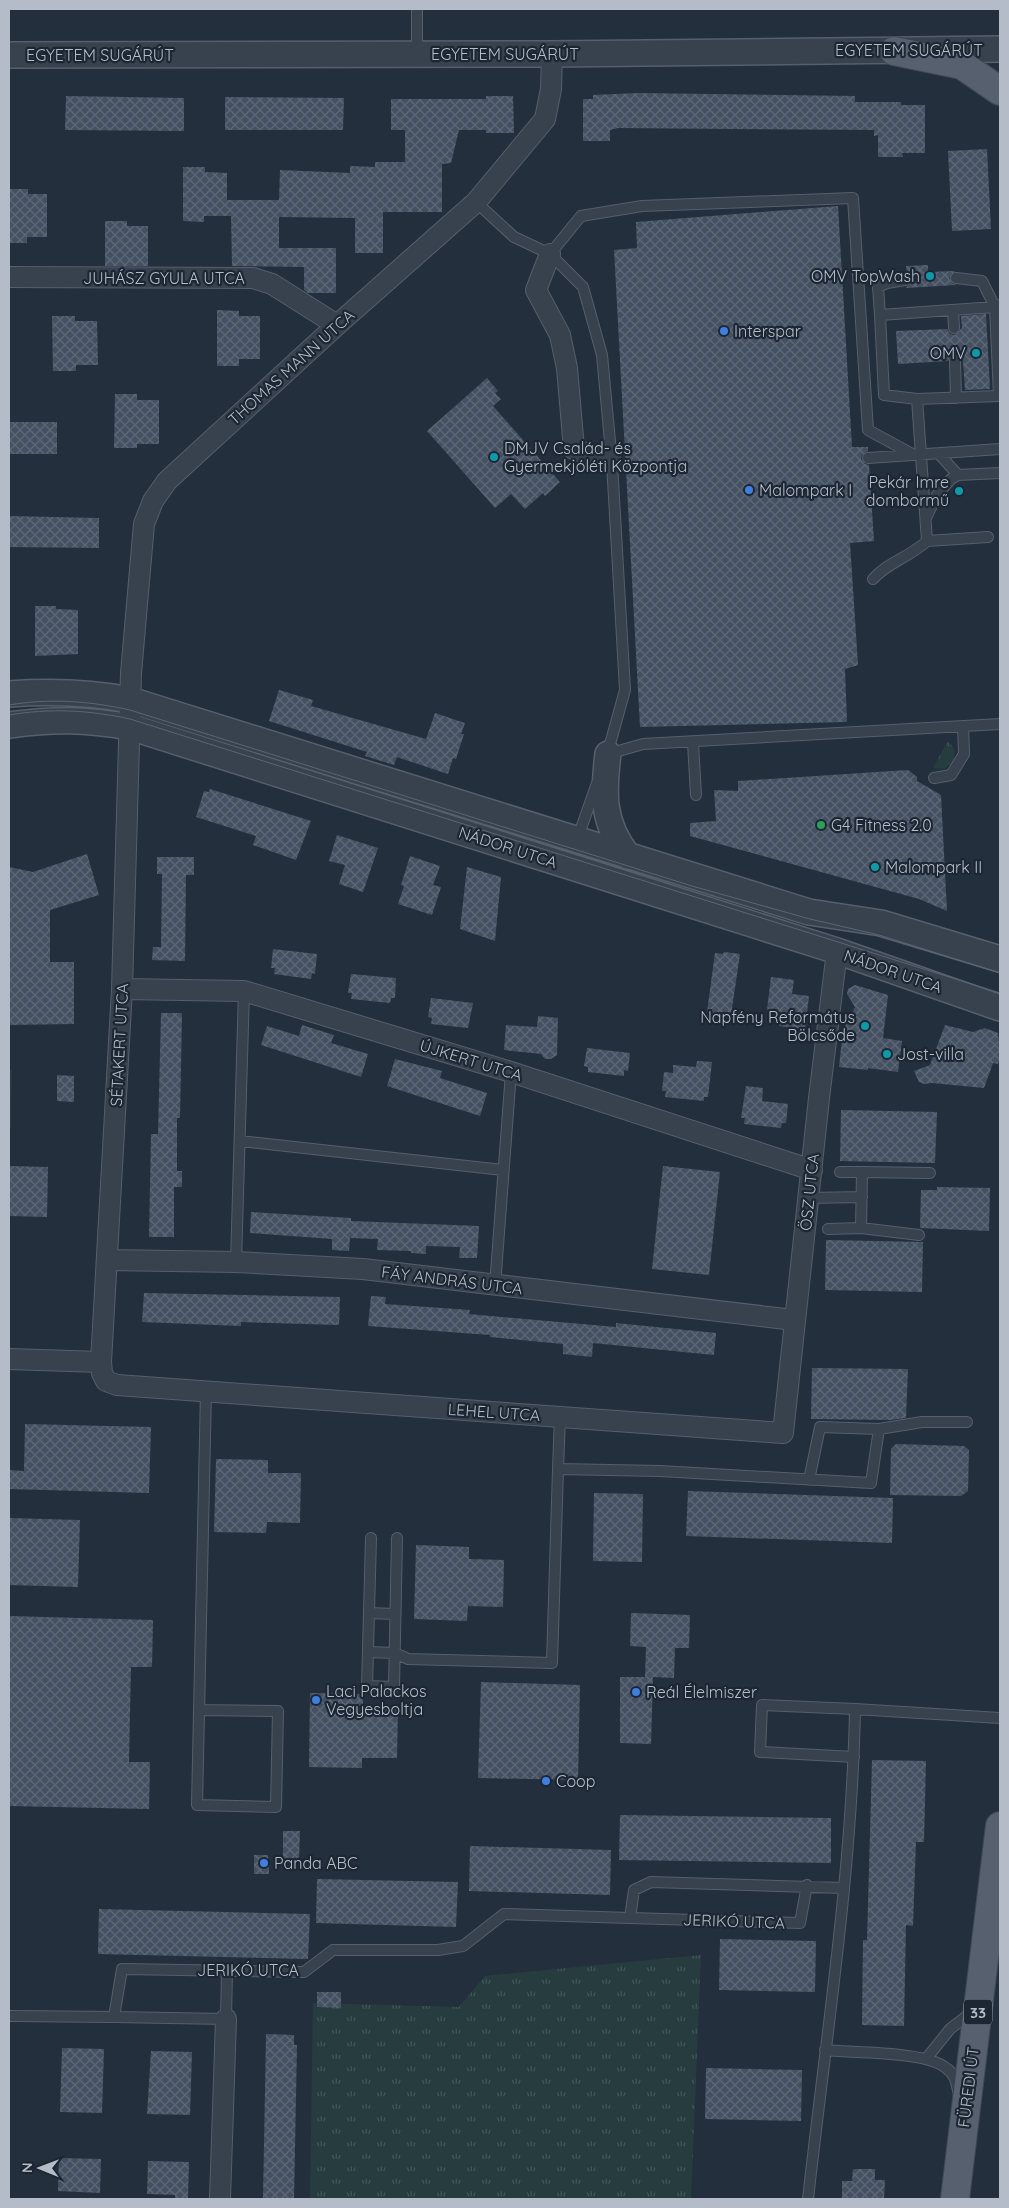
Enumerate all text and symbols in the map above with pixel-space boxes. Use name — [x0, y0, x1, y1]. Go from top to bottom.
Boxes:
street label: EGYETEM SUGÁRÚT — [835, 40, 983, 60]
street label: EGYETEM SUGÁRÚT — [431, 44, 579, 64]
street label: EGYETEM SUGÁRÚT — [26, 45, 174, 65]
place label: OMV TopWash — [811, 266, 920, 286]
street label: JUHÁSZ GYULA UTCA — [83, 268, 245, 288]
marker: OMV TopWash — [924, 270, 936, 282]
street label: THOMAS MANN UTCA — [224, 305, 358, 429]
place label: Interspar — [734, 321, 801, 341]
marker: Interspar — [718, 325, 730, 337]
place label: OMV — [930, 343, 966, 363]
marker: OMV — [970, 347, 982, 359]
place label: DMJV Család- és Gyermekjóléti Központja — [504, 438, 687, 476]
marker: DMJV Család- és Gyermekjóléti Központja — [488, 451, 500, 463]
place label: Pekár Imre dombormű — [866, 472, 949, 510]
place label: Malompark I — [759, 480, 852, 500]
marker: Malompark I — [743, 484, 755, 496]
marker: Pekár Imre dombormű — [953, 485, 965, 497]
place label: G4 Fitness 2.0 — [831, 815, 932, 835]
marker: G4 Fitness 2.0 — [815, 819, 827, 831]
street label: NÁDOR UTCA — [456, 822, 560, 872]
place label: Malompark II — [885, 857, 982, 877]
marker: Malompark II — [869, 861, 881, 873]
street label: NÁDOR UTCA — [841, 945, 945, 997]
street label: SÉTAKERT UTCA — [106, 983, 132, 1107]
place label: Napfény Református Bölcsőde — [700, 1007, 855, 1045]
marker: Napfény Református Bölcsőde — [859, 1020, 871, 1032]
street label: ÚJKERT UTCA — [417, 1035, 525, 1085]
place label: Jost-villa — [897, 1044, 964, 1064]
marker: Jost-villa — [881, 1048, 893, 1060]
street label: ÖSZ UTCA — [795, 1152, 823, 1232]
street label: FÁY ANDRÁS UTCA — [380, 1261, 524, 1299]
street label: LEHEL UTCA — [447, 1399, 541, 1425]
place label: Laci Palackos Vegyesboltja — [326, 1681, 426, 1719]
place label: Reál Élelmiszer — [646, 1682, 757, 1702]
marker: Reál Élelmiszer — [630, 1686, 642, 1698]
marker: Laci Palackos Vegyesboltja — [310, 1694, 322, 1706]
place label: Coop — [556, 1771, 595, 1791]
marker: Coop — [540, 1775, 552, 1787]
place label: Panda ABC — [274, 1853, 357, 1873]
marker: Panda ABC — [258, 1857, 270, 1869]
street label: JERIKÓ UTCA — [683, 1909, 785, 1933]
street label: JERIKÓ UTCA — [197, 1960, 299, 1980]
road number: 33 — [964, 2000, 992, 2024]
street label: FÜREDI ÚT — [953, 2045, 983, 2129]
north arrow — [15, 2143, 65, 2193]
text: N — [18, 2162, 36, 2173]

